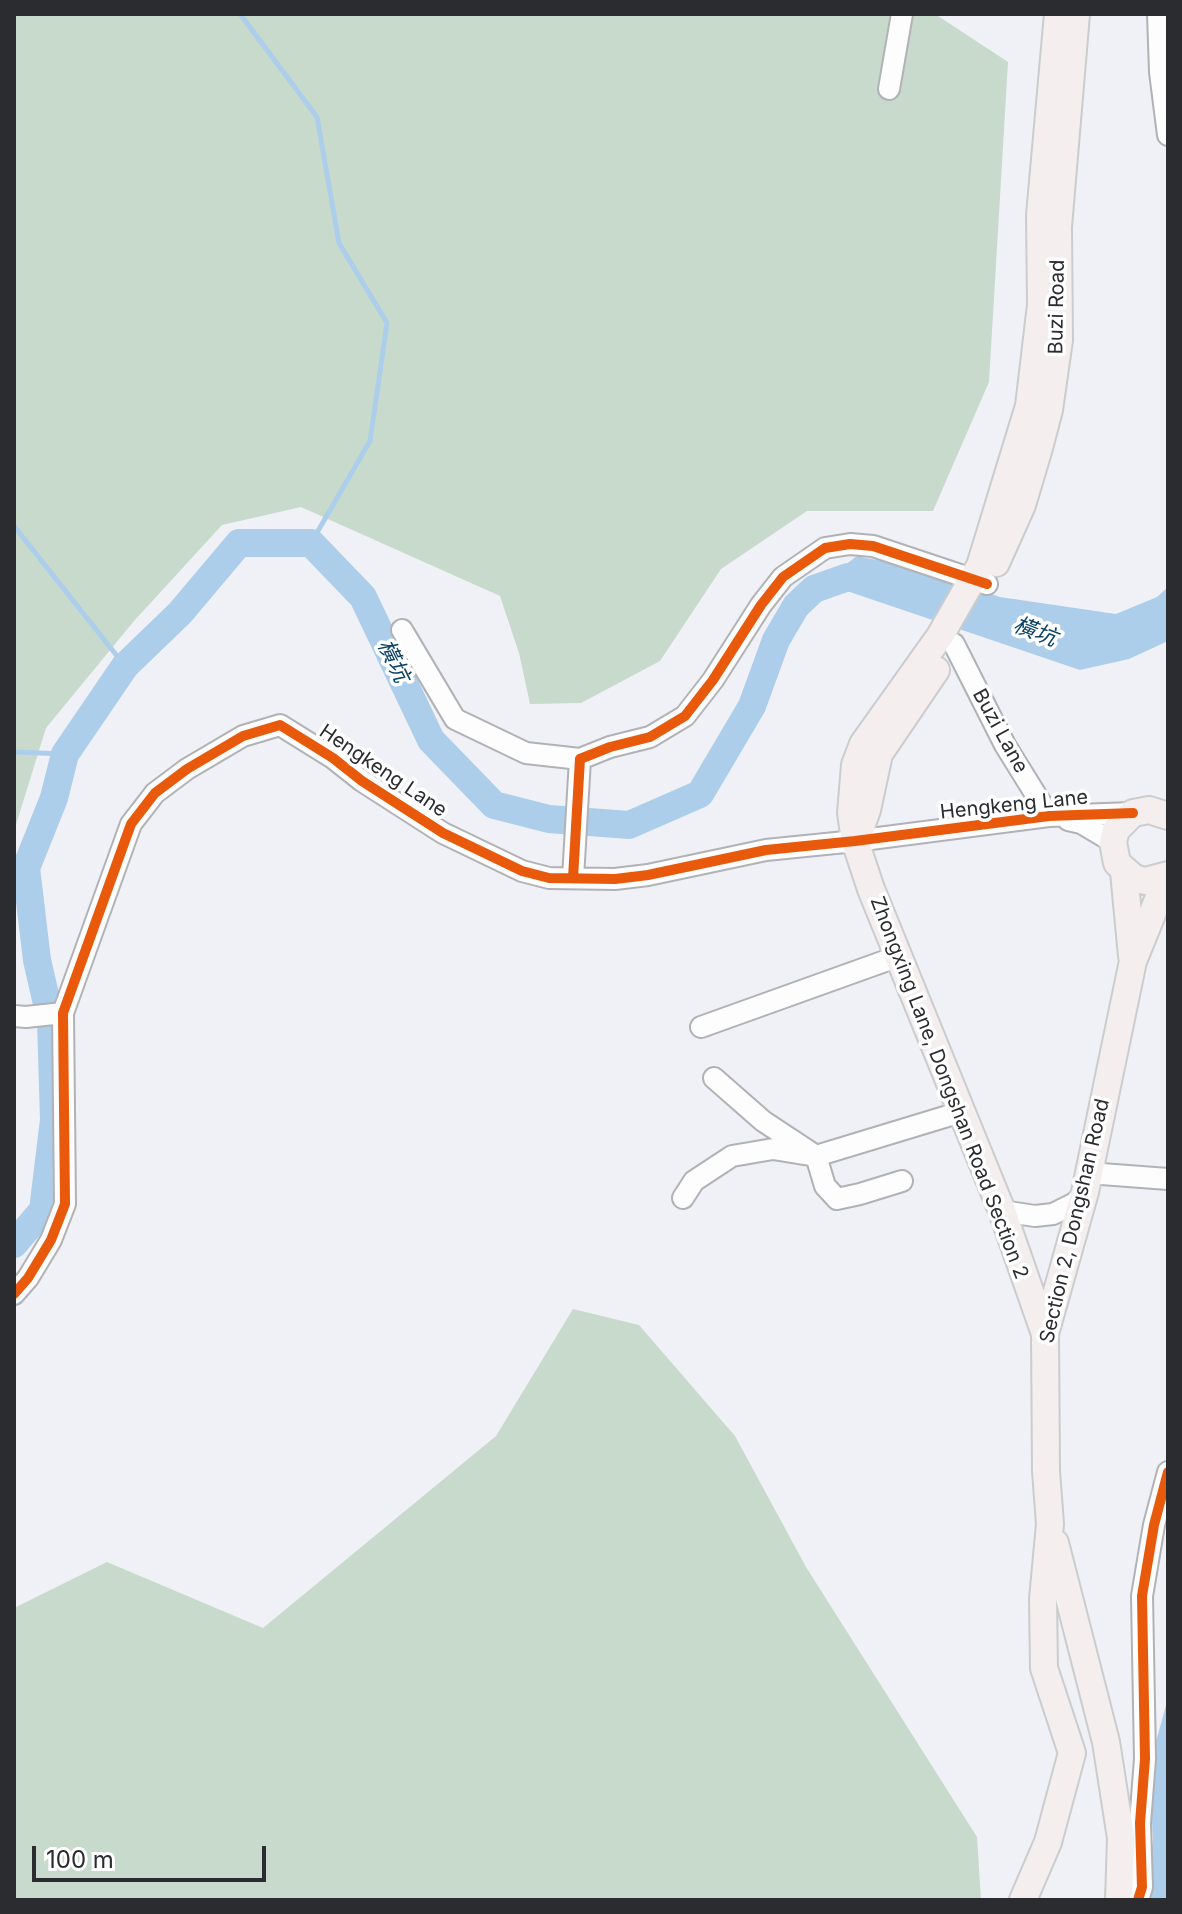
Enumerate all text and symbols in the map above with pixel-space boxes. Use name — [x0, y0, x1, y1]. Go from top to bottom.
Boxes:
street label: Buzi Road — [1044, 259, 1070, 355]
water label: 橫坑 — [1010, 612, 1060, 652]
water label: 橫坑 — [371, 635, 415, 687]
street label: Buzi Lane — [967, 685, 1033, 777]
street label: Hengkeng Lane — [315, 720, 451, 822]
street label: Hengkeng Lane — [939, 785, 1089, 825]
street label: Zhongxing Lane, Dongshan Road Section 2 — [865, 893, 1033, 1283]
street label: Section 2, Dongshan Road — [1035, 1096, 1115, 1346]
scale bar — [36, 1830, 270, 1880]
text: 100 m — [46, 1845, 114, 1874]

